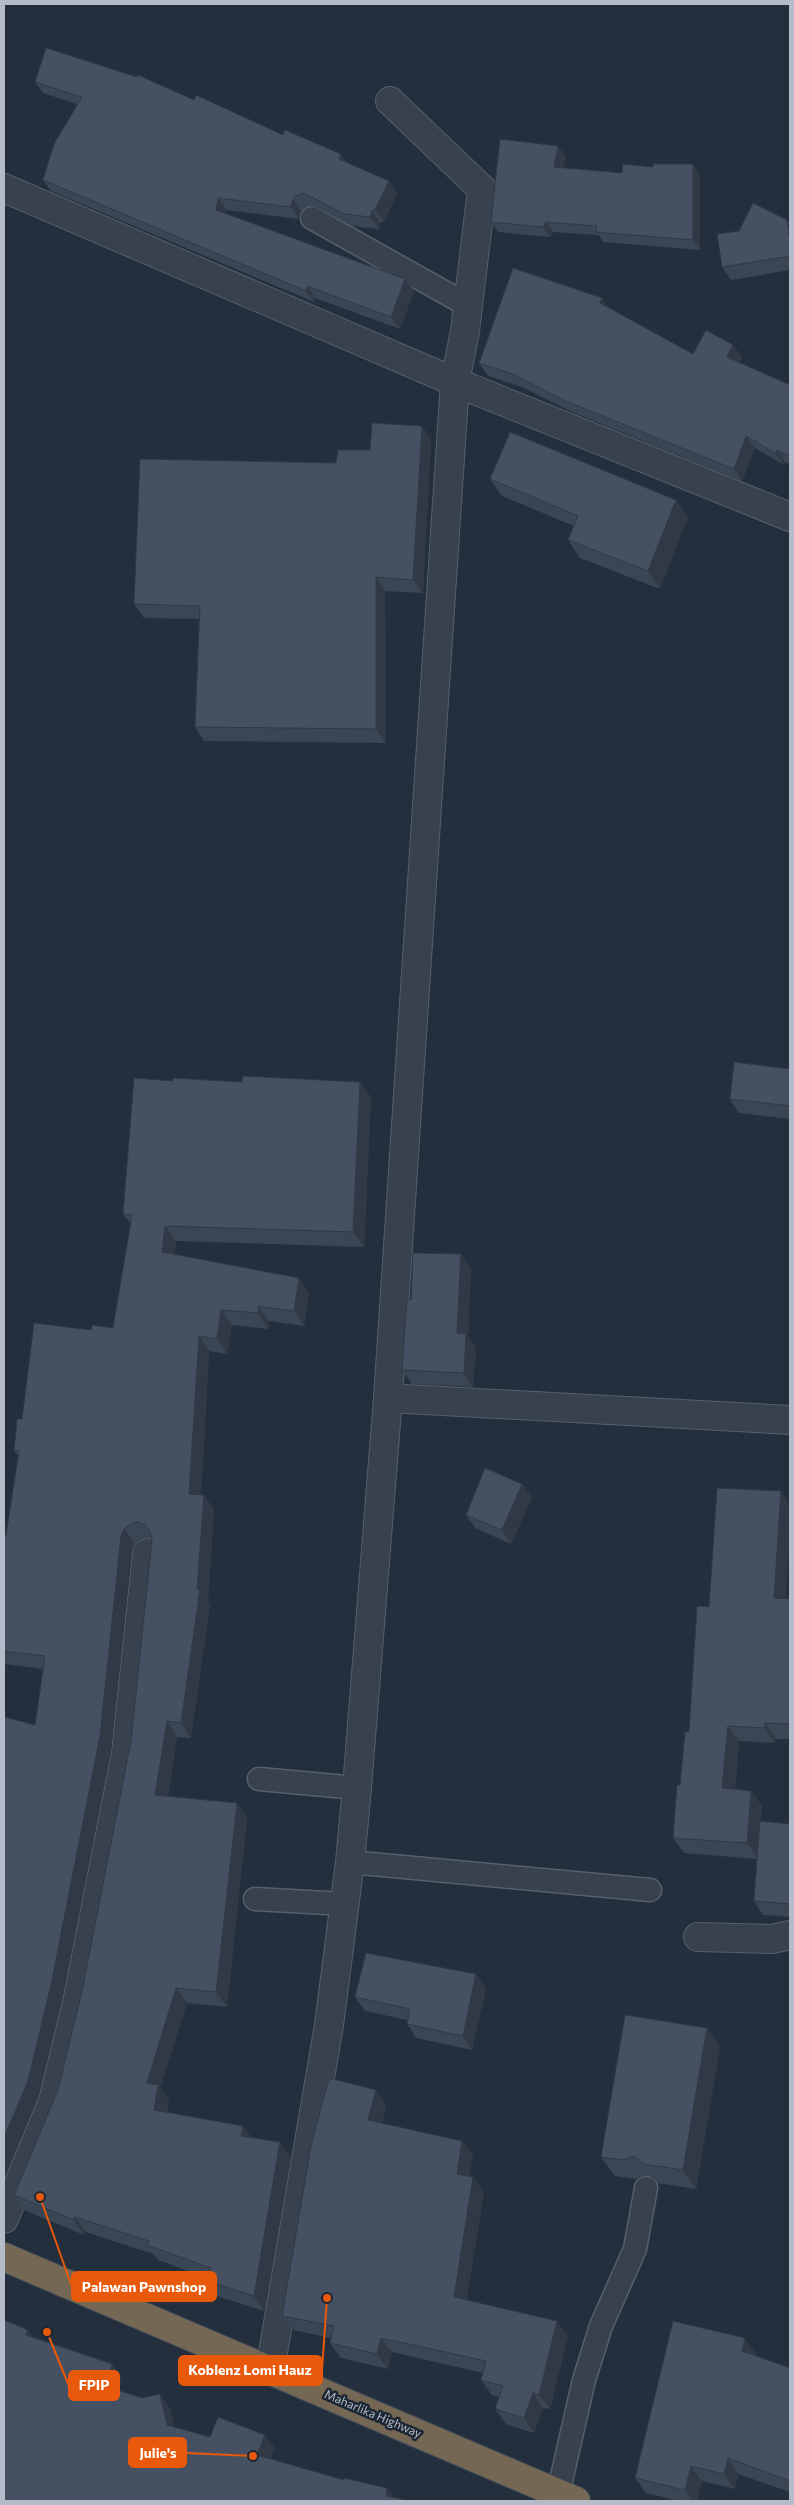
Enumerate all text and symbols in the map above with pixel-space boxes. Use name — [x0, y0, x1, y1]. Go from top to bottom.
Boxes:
callout: Palawan Pawnshop — [72, 2272, 216, 2301]
text: Palawan Pawnshop — [82, 2278, 206, 2295]
callout: Koblenz Lomi Hauz — [179, 2356, 322, 2385]
text: Koblenz Lomi Hauz — [188, 2361, 312, 2378]
callout: FPIP — [69, 2371, 119, 2400]
text: FPIP — [79, 2376, 109, 2393]
street label: Maharlika Highway — [323, 2386, 424, 2440]
callout: Julie's — [129, 2438, 186, 2467]
text: Julie's — [139, 2444, 177, 2461]

